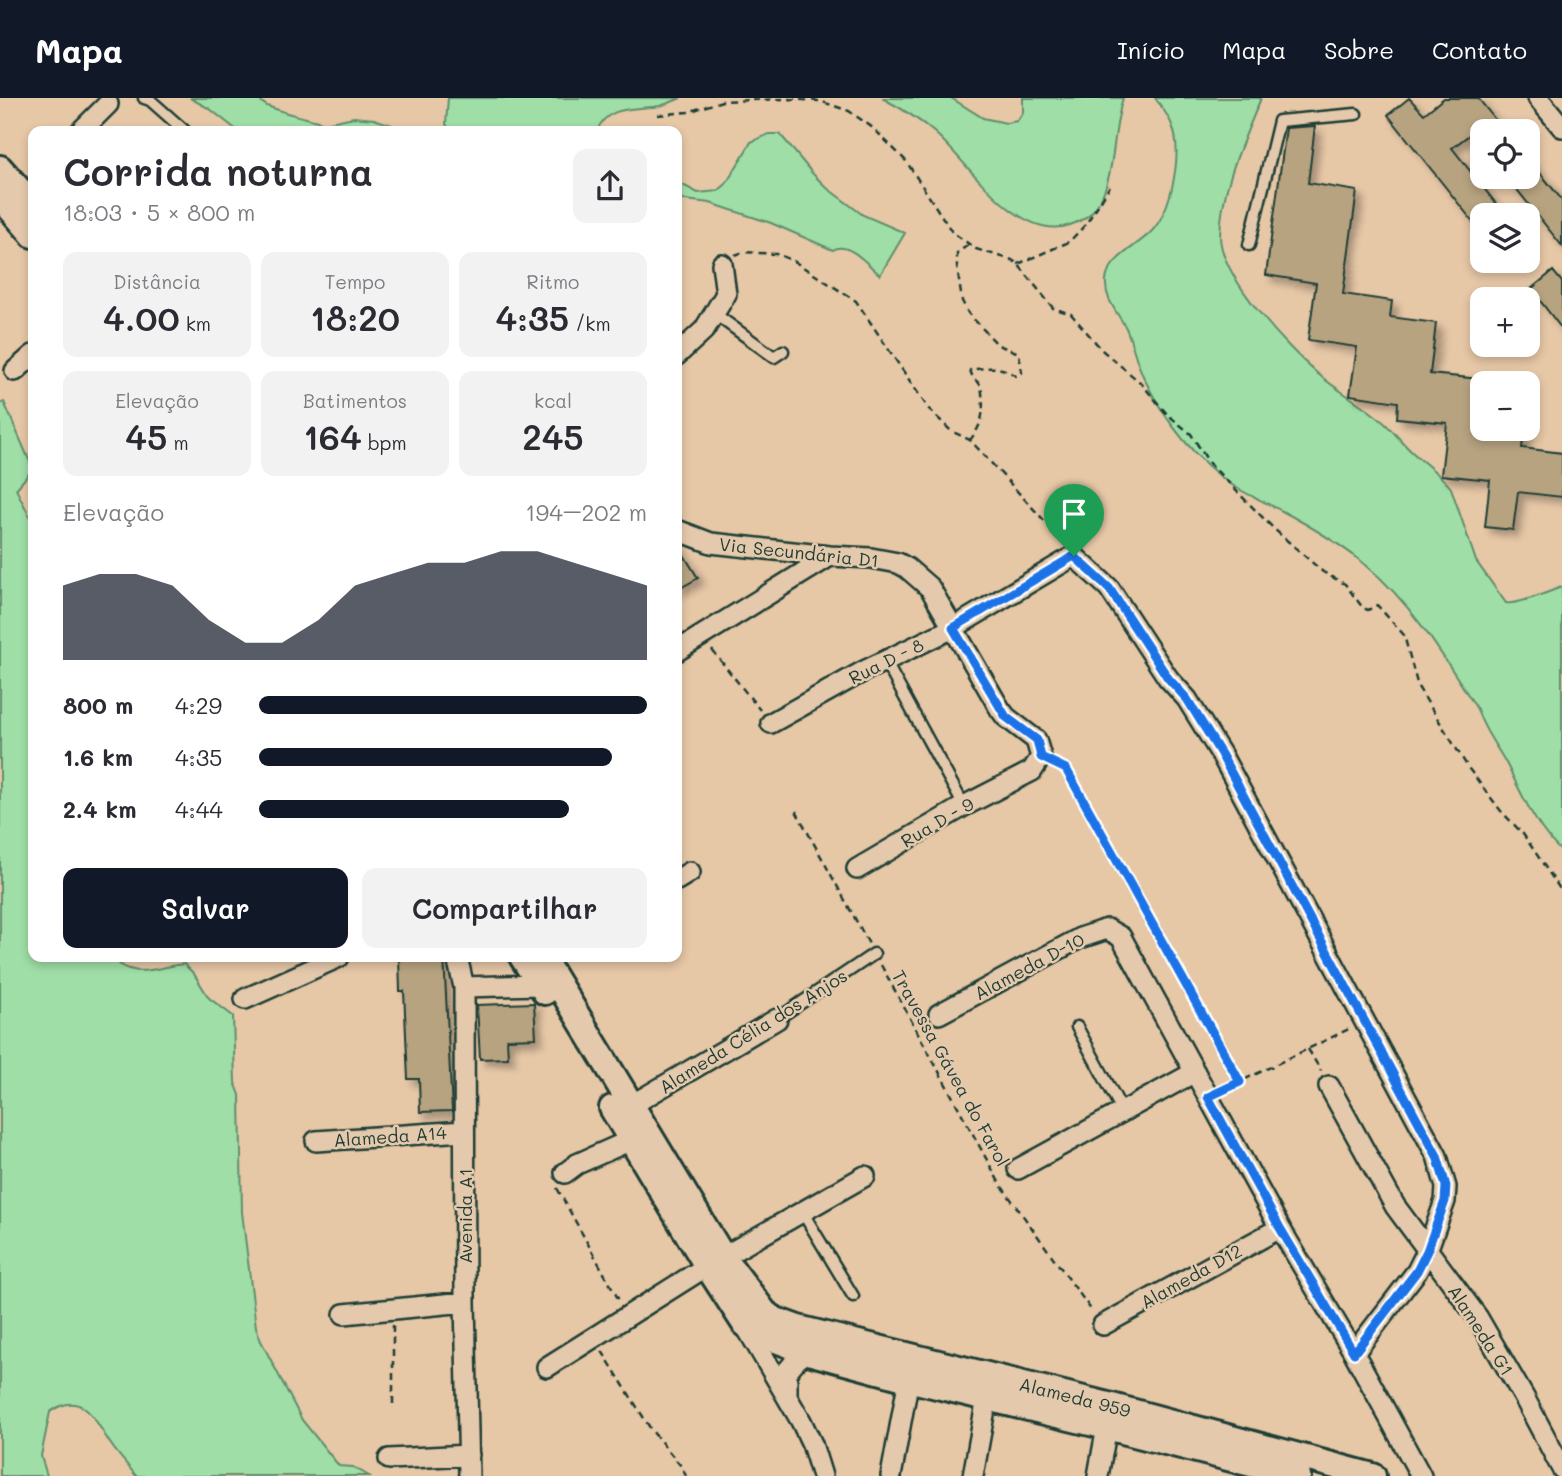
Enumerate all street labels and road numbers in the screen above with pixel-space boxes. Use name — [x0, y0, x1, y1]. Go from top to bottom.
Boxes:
street label: Via Secundária D1 — [718, 532, 880, 572]
street label: Rua D - 8 — [844, 632, 928, 689]
street label: Rua D - 9 — [896, 791, 978, 853]
street label: Alameda D-10 — [970, 927, 1088, 1005]
street label: Alameda Célia dos Anjos — [654, 963, 852, 1099]
street label: Travessa Gávea do Farol — [887, 966, 1015, 1170]
street label: Alameda A14 — [333, 1120, 448, 1152]
street label: Avenida A1 — [453, 1168, 477, 1264]
street label: Alameda D12 — [1136, 1238, 1246, 1314]
street label: Alameda G1 — [1443, 1280, 1519, 1380]
street label: Alameda 959 — [1017, 1372, 1133, 1422]

